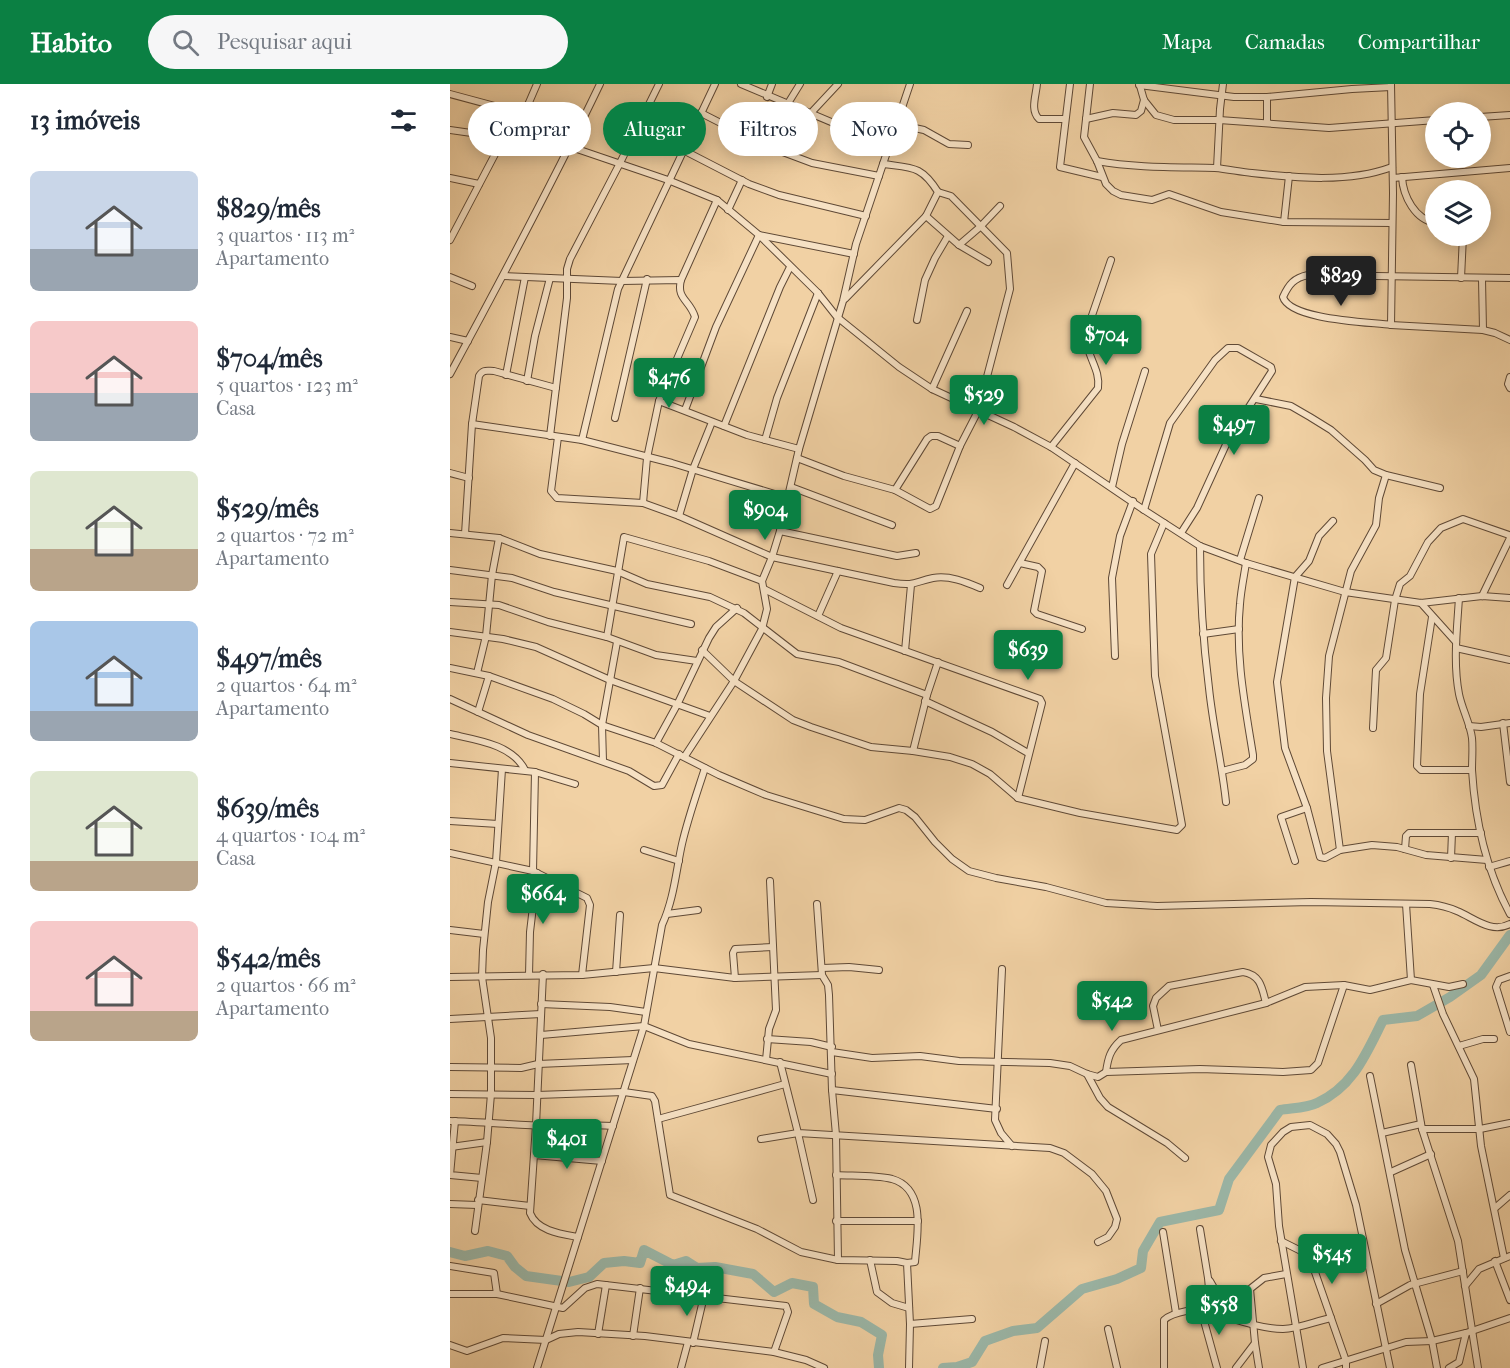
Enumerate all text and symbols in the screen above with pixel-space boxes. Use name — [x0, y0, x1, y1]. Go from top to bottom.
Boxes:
search box — [148, 15, 568, 69]
text: Habito — [30, 26, 112, 59]
icon: search — [169, 26, 202, 59]
text: Pesquisar aqui — [217, 29, 352, 55]
text: Mapa — [1162, 30, 1212, 54]
text: Camadas — [1245, 30, 1325, 54]
text: Compartilhar — [1358, 30, 1480, 54]
chip: Comprar — [468, 102, 591, 156]
chip: Alugar — [603, 102, 706, 156]
chip: Filtros — [718, 102, 818, 156]
chip: Novo — [830, 102, 918, 156]
map controls — [1425, 102, 1491, 246]
button: locate — [1425, 102, 1491, 168]
icon: filters — [387, 104, 420, 137]
text: 13 imóveis — [30, 105, 140, 136]
button: layers — [1425, 180, 1491, 246]
text: $829/mês — [216, 193, 321, 224]
icon: home — [78, 195, 150, 267]
text: 3 quartos · 113 m² — [216, 224, 354, 247]
text: Apartamento — [216, 247, 329, 270]
pin: $829 — [1305, 256, 1377, 307]
text: $829 — [1320, 264, 1362, 287]
pin: $704 — [1070, 315, 1142, 366]
text: $704 — [1084, 323, 1128, 346]
text: $704/mês — [216, 343, 322, 374]
icon: home — [78, 345, 150, 417]
pin: $476 — [633, 358, 705, 409]
text: $476 — [648, 366, 690, 389]
text: 5 quartos · 123 m² — [216, 374, 358, 397]
pin: $529 — [948, 375, 1020, 426]
text: $529 — [964, 383, 1004, 406]
text: Casa — [216, 397, 255, 420]
pin: $497 — [1198, 405, 1270, 456]
text: $497 — [1213, 413, 1255, 436]
pin: $904 — [729, 490, 801, 541]
text: $529/mês — [216, 493, 319, 524]
icon: home — [78, 495, 150, 567]
text: $904 — [743, 498, 787, 521]
text: 2 quartos · 72 m² — [216, 524, 354, 547]
text: Apartamento — [216, 547, 329, 570]
pin: $639 — [992, 630, 1064, 681]
text: $639 — [1008, 638, 1048, 661]
text: $497/mês — [216, 643, 322, 674]
icon: home — [78, 645, 150, 717]
text: 2 quartos · 64 m² — [216, 674, 357, 697]
text: Apartamento — [216, 697, 329, 720]
text: $639/mês — [216, 793, 319, 824]
icon: home — [78, 795, 150, 867]
text: 4 quartos · 104 m² — [216, 824, 365, 847]
text: Casa — [216, 847, 255, 870]
pin: $664 — [507, 874, 579, 925]
text: $664 — [521, 882, 565, 905]
text: $542/mês — [216, 943, 321, 974]
icon: home — [78, 945, 150, 1017]
text: 2 quartos · 66 m² — [216, 974, 356, 997]
pin: $542 — [1076, 981, 1148, 1032]
text: $542 — [1091, 989, 1133, 1012]
text: Apartamento — [216, 997, 329, 1020]
pin: $401 — [531, 1119, 603, 1170]
text: $401 — [547, 1127, 587, 1150]
pin: $545 — [1296, 1234, 1368, 1285]
text: $545 — [1312, 1242, 1352, 1265]
pin: $494 — [651, 1266, 723, 1317]
text: $494 — [665, 1274, 709, 1297]
pin: $558 — [1183, 1285, 1255, 1336]
text: $558 — [1200, 1293, 1238, 1316]

